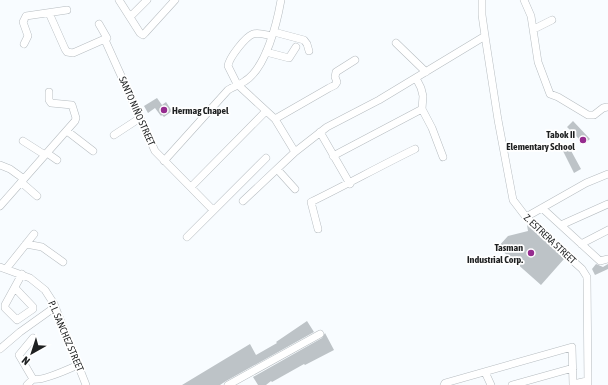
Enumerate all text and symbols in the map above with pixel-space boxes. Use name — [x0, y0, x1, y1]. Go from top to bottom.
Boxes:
street label: SANTO NIÑO STREET — [117, 75, 157, 148]
marker: Hermag Chapel — [159, 105, 169, 115]
place label: Hermag Chapel — [172, 105, 229, 116]
place label: Tabok II Elementary School — [506, 129, 575, 152]
marker: Tabok II Elementary School — [578, 135, 588, 145]
street label: Z. ESTRERA STREET — [522, 212, 579, 266]
place label: Tasman Industrial Corp. — [467, 242, 523, 265]
marker: Tasman Industrial Corp. — [526, 248, 536, 258]
street label: P. L. SANCHEZ STREET — [46, 299, 86, 374]
north arrow — [12, 333, 52, 373]
text: N — [19, 354, 32, 367]

